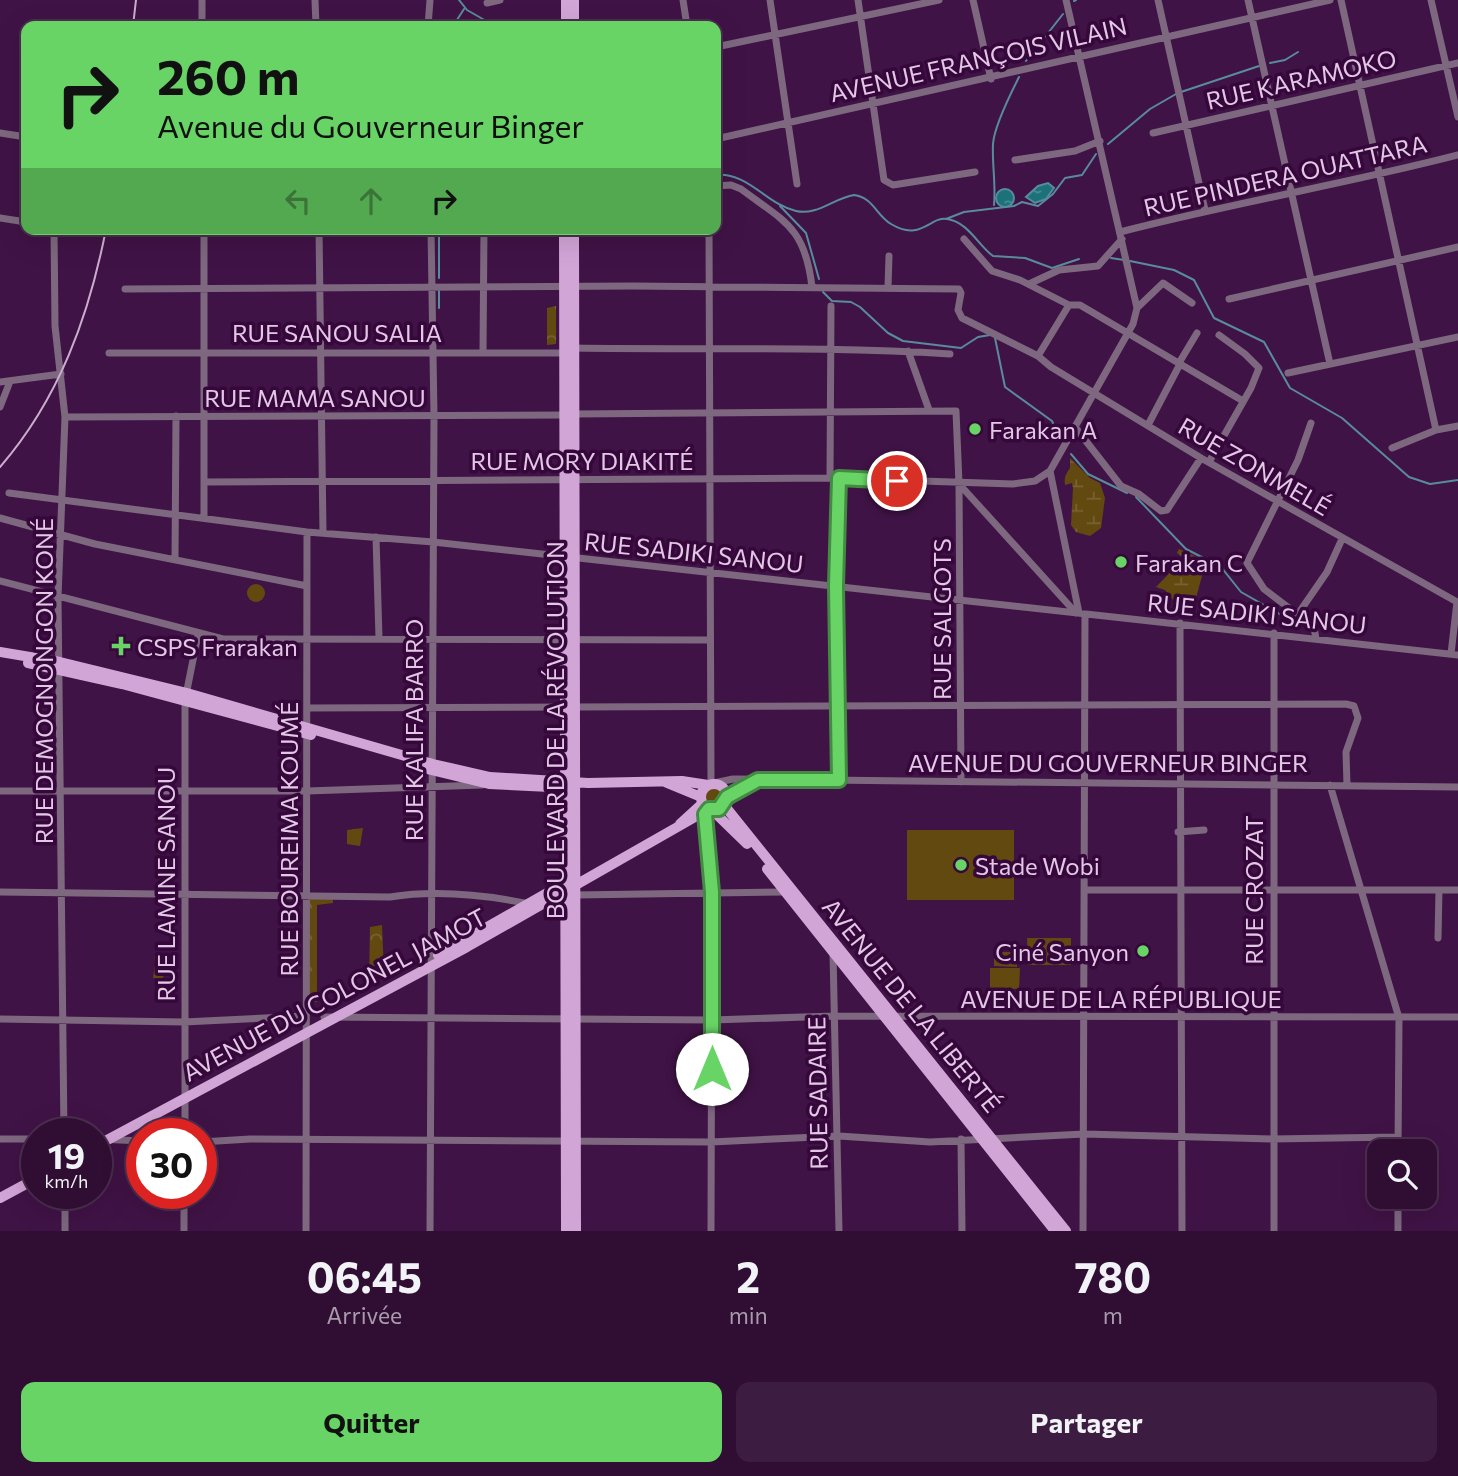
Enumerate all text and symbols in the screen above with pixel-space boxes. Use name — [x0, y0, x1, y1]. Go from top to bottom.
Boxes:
street label: AVENUE FRANÇOIS VILAIN — [827, 11, 1129, 107]
street label: RUE KARAMOKO — [1203, 43, 1399, 115]
text: 260 m — [157, 45, 299, 105]
icon: right — [42, 49, 133, 140]
text: Avenue du Gouverneur Binger — [157, 105, 584, 145]
street label: RUE PINDERA OUATTARA — [1141, 128, 1429, 222]
icon: left — [279, 182, 317, 220]
icon: ahead — [352, 182, 390, 220]
icon: right — [425, 182, 463, 220]
street label: RUE SANOU SALIA — [232, 318, 442, 347]
street label: RUE MAMA SANOU — [204, 383, 426, 412]
street label: RUE ZONMELÉ — [1174, 411, 1336, 521]
place label: Farakan A — [989, 415, 1097, 444]
marker: Farakan A — [967, 421, 983, 437]
street label: RUE MORY DIAKITÉ — [470, 446, 694, 475]
pin — [867, 451, 927, 511]
icon: arrive — [878, 462, 916, 500]
street label: RUE DEMOGNONGON KONÉ — [29, 518, 58, 844]
street label: RUE SADIKI SANOU — [583, 526, 805, 578]
street label: RUE SALGOTS — [927, 538, 956, 700]
street label: BOULEVARD DE LA RÉVOLUTION — [540, 541, 569, 919]
place label: Farakan C — [1135, 548, 1243, 577]
marker: Farakan C — [1113, 554, 1129, 570]
street label: RUE SADIKI SANOU — [1146, 587, 1368, 639]
street label: RUE KALIFA BARRO — [399, 619, 428, 841]
place label: CSPS Frarakan — [137, 632, 298, 661]
marker: CSPS Frarakan — [111, 636, 131, 656]
street label: RUE BOUREIMA KOUMÉ — [274, 701, 303, 977]
street label: AVENUE DU GOUVERNEUR BINGER — [908, 748, 1308, 777]
street label: RUE LAMINE SANOU — [151, 767, 180, 1001]
street label: RUE CROZAT — [1239, 815, 1268, 965]
place label: Stade Wobi — [975, 851, 1100, 880]
marker: Stade Wobi — [953, 857, 969, 873]
street label: AVENUE DE LA LIBERTÉ — [817, 892, 1007, 1118]
street label: AVENUE DU COLONEL JAMOT — [177, 901, 491, 1087]
place label: Ciné Sanyon — [995, 937, 1129, 966]
marker: Ciné Sanyon — [1135, 943, 1151, 959]
street label: AVENUE DE LA RÉPUBLIQUE — [960, 984, 1282, 1013]
street label: RUE SADAIRE — [801, 1016, 833, 1170]
position arrow — [675, 1032, 749, 1106]
speed limit sign: 30 — [126, 1118, 217, 1209]
text: 19 — [48, 1133, 85, 1176]
map controls — [1367, 1139, 1437, 1209]
button: search — [1367, 1139, 1437, 1209]
text: km/h — [45, 1170, 88, 1192]
text: 06:45 — [307, 1250, 422, 1302]
text: 2 — [736, 1250, 760, 1302]
text: 780 — [1075, 1250, 1151, 1302]
text: Arrivée — [326, 1301, 402, 1329]
text: min — [729, 1301, 768, 1329]
text: m — [1103, 1301, 1123, 1329]
button: Quitter — [21, 1382, 722, 1462]
button: Partager — [736, 1382, 1437, 1462]

